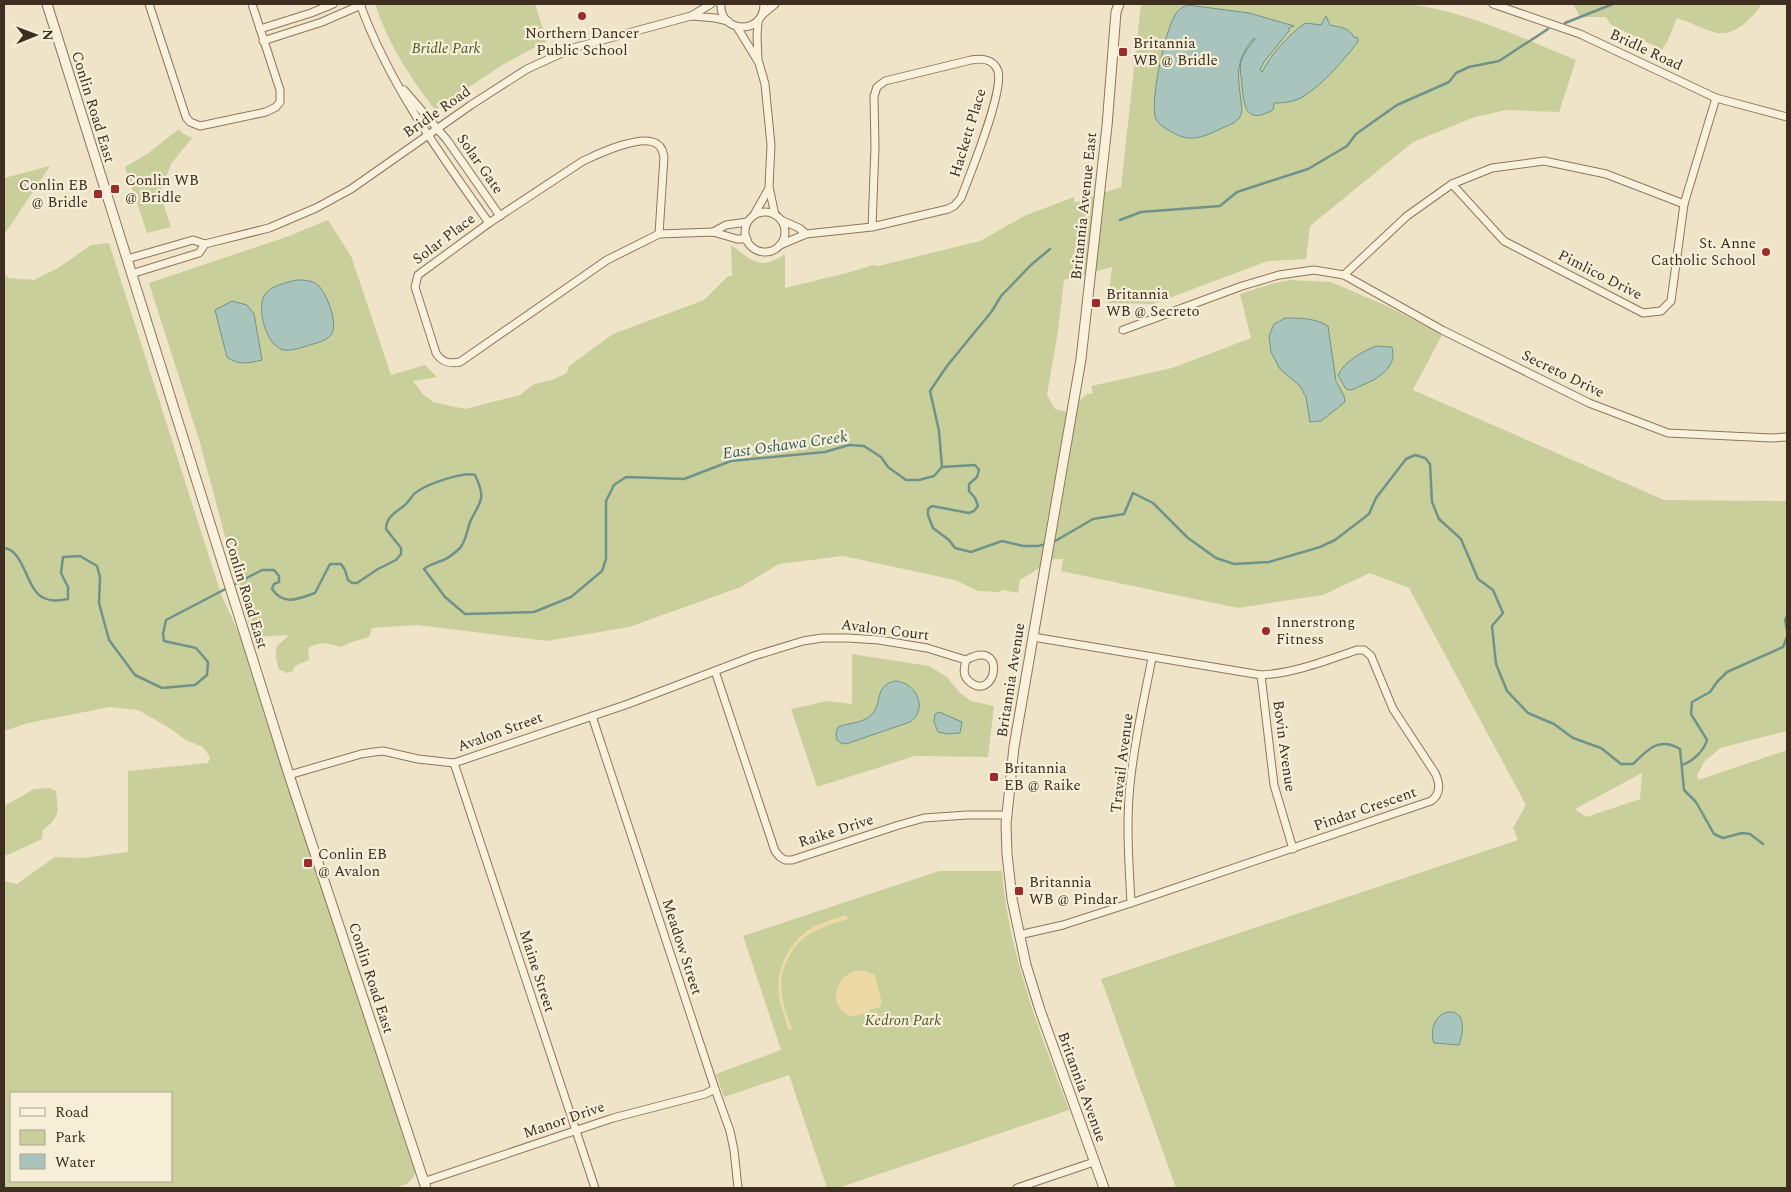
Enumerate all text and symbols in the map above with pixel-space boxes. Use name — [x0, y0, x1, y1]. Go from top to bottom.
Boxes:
north arrow — [10, 10, 60, 60]
marker: Northern Dancer Public School — [576, 10, 588, 22]
place label: Northern Dancer Public School — [525, 22, 639, 62]
street label: Bridle Road — [1606, 23, 1686, 77]
text: N — [37, 29, 58, 41]
place label: Britannia WB @ Bridle — [1133, 32, 1218, 72]
park label: Bridle Park — [411, 37, 481, 60]
marker: Britannia WB @ Bridle — [1117, 46, 1129, 58]
street label: Conlin Road East — [65, 48, 121, 166]
street label: Bridle Road — [398, 80, 476, 144]
street label: Hackett Place — [944, 86, 992, 180]
street label: Solar Gate — [451, 129, 509, 199]
street label: Britannia Avenue East — [1065, 131, 1103, 281]
place label: Conlin WB @ Bridle — [125, 169, 199, 209]
place label: Conlin EB @ Bridle — [19, 174, 88, 214]
marker: Conlin WB @ Bridle — [109, 183, 121, 195]
marker: Conlin EB @ Bridle — [92, 188, 104, 200]
street label: Solar Place — [408, 208, 480, 270]
place label: St. Anne Catholic School — [1651, 232, 1756, 272]
street label: Pimlico Drive — [1554, 244, 1646, 306]
marker: St. Anne Catholic School — [1760, 246, 1772, 258]
place label: Britannia WB @ Secreto — [1106, 283, 1200, 323]
marker: Britannia WB @ Secreto — [1090, 297, 1102, 309]
street label: Secreto Drive — [1518, 344, 1608, 404]
water label: East Oshawa Creek — [721, 424, 850, 466]
street label: Conlin Road East — [218, 534, 274, 652]
place label: Innerstrong Fitness — [1276, 611, 1355, 651]
street label: Avalon Court — [840, 613, 930, 647]
street label: Britannia Avenue — [991, 621, 1031, 739]
marker: Innerstrong Fitness — [1260, 625, 1272, 637]
street label: Bovin Avenue — [1266, 699, 1302, 793]
street label: Avalon Street — [454, 706, 546, 758]
street label: Travail Avenue — [1104, 712, 1140, 814]
place label: Britannia EB @ Raike — [1004, 757, 1081, 797]
marker: Britannia EB @ Raike — [988, 771, 1000, 783]
street label: Pindar Crescent — [1310, 781, 1420, 837]
street label: Raike Drive — [795, 808, 877, 854]
place label: Conlin EB @ Avalon — [318, 843, 387, 883]
marker: Conlin EB @ Avalon — [302, 857, 314, 869]
place label: Britannia WB @ Pindar — [1029, 871, 1118, 911]
marker: Britannia WB @ Pindar — [1013, 885, 1025, 897]
street label: Meadow Street — [656, 896, 708, 998]
street label: Conlin Road East — [342, 919, 400, 1037]
street label: Maine Street — [513, 927, 561, 1015]
park label: Kedron Park — [865, 1009, 941, 1032]
street label: Britannia Avenue — [1051, 1029, 1113, 1145]
legend — [10, 1092, 172, 1182]
street label: Manor Drive — [520, 1095, 608, 1145]
text: Road — [55, 1101, 89, 1124]
text: Park — [55, 1126, 86, 1149]
text: Water — [55, 1151, 95, 1174]

